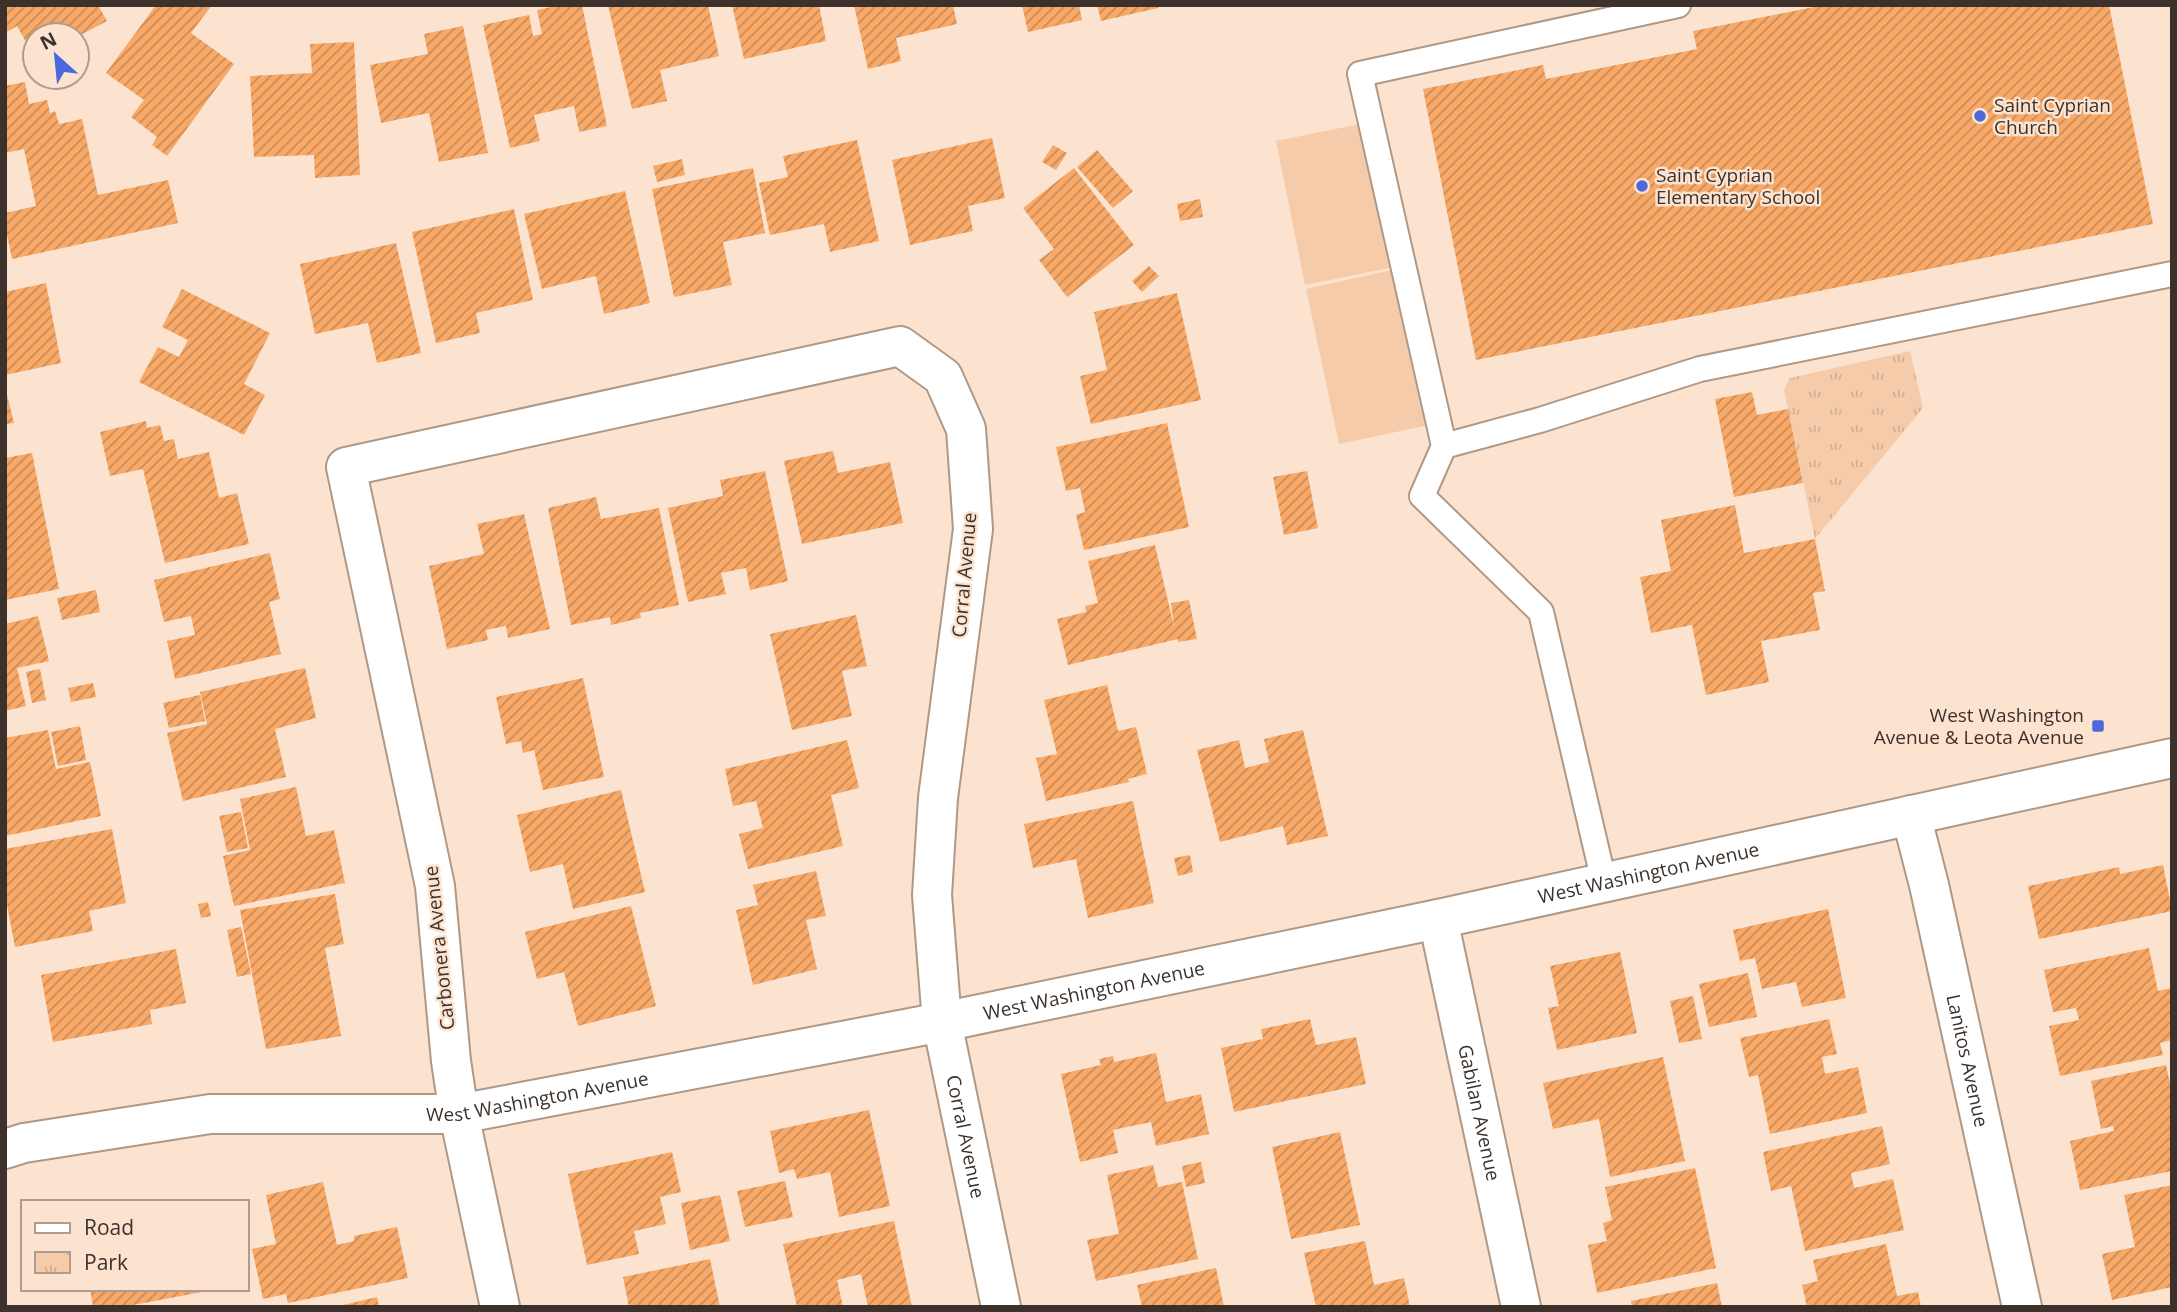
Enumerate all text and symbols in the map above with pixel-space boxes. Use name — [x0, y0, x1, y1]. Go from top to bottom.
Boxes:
north arrow — [21, 21, 91, 91]
text: N — [35, 26, 61, 56]
place label: Saint Cyprian Church — [1994, 92, 2111, 140]
marker: Saint Cyprian Church — [1972, 108, 1988, 124]
place label: Saint Cyprian Elementary School — [1656, 162, 1820, 210]
marker: Saint Cyprian Elementary School — [1634, 178, 1650, 194]
street label: Corral Avenue — [946, 511, 982, 639]
place label: West Washington Avenue & Leota Avenue — [1874, 702, 2084, 750]
marker: West Washington Avenue & Leota Avenue — [2090, 718, 2106, 734]
street label: West Washington Avenue — [1536, 836, 1762, 910]
street label: Carbonera Avenue — [417, 865, 461, 1031]
street label: West Washington Avenue — [981, 955, 1207, 1026]
street label: Lanitos Avenue — [1940, 992, 1995, 1129]
street label: Gabilan Avenue — [1452, 1042, 1507, 1183]
street label: West Washington Avenue — [426, 1065, 651, 1127]
street label: Corral Avenue — [940, 1073, 991, 1201]
legend — [21, 1200, 248, 1291]
text: Road — [84, 1213, 134, 1241]
text: Park — [84, 1248, 128, 1276]

